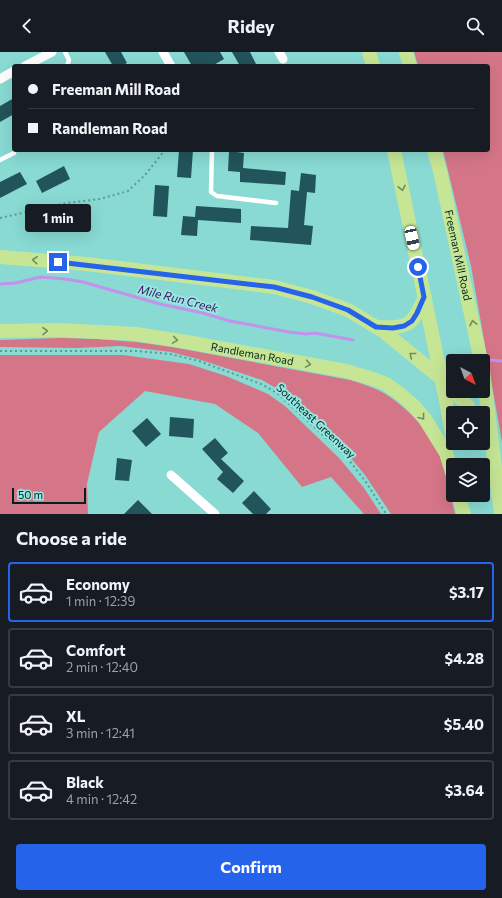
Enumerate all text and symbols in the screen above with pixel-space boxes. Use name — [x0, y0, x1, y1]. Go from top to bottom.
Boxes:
icon: back — [16, 15, 38, 37]
text: Ridey — [227, 15, 275, 37]
icon: search — [464, 15, 486, 37]
text: Freeman Mill Road — [52, 80, 180, 98]
text: Randleman Road — [52, 119, 168, 137]
one-way arrow — [397, 185, 405, 191]
callout: 1 min — [25, 204, 91, 232]
street label: Freeman Mill Road — [443, 208, 475, 302]
text: 1 min — [43, 210, 73, 226]
car — [404, 225, 420, 251]
route end — [49, 253, 67, 271]
one-way arrow — [32, 255, 38, 264]
route start — [409, 258, 427, 276]
water label: Mile Run Creek — [137, 281, 220, 315]
one-way arrow — [469, 320, 477, 326]
one-way arrow — [42, 326, 48, 335]
one-way arrow — [172, 335, 178, 344]
street label: Randleman Road — [210, 339, 295, 367]
one-way arrow — [409, 352, 416, 359]
north arrow — [446, 354, 490, 398]
map controls — [446, 354, 490, 502]
one-way arrow — [305, 359, 311, 368]
street label: Southeast Greenway — [274, 381, 359, 461]
button: locate — [446, 406, 490, 450]
one-way arrow — [418, 412, 425, 419]
button: layers — [446, 458, 490, 502]
scale bar — [12, 486, 86, 505]
text: 50 m — [18, 488, 43, 501]
text: Choose a ride — [16, 527, 127, 549]
icon: car — [18, 574, 54, 610]
text: Economy — [66, 575, 130, 593]
text: $3.17 — [449, 583, 484, 601]
text: 1 min · 12:39 — [66, 593, 135, 609]
icon: car — [18, 640, 54, 676]
text: Comfort — [66, 641, 126, 659]
text: $4.28 — [445, 649, 484, 667]
text: 2 min · 12:40 — [66, 659, 138, 675]
icon: car — [18, 706, 54, 742]
text: XL — [66, 707, 85, 725]
text: $5.40 — [444, 715, 484, 733]
text: 3 min · 12:41 — [66, 725, 135, 741]
icon: car — [18, 772, 54, 808]
text: Black — [66, 773, 104, 791]
text: $3.64 — [445, 781, 484, 799]
text: 4 min · 12:42 — [66, 791, 137, 807]
button: Confirm — [16, 844, 486, 890]

